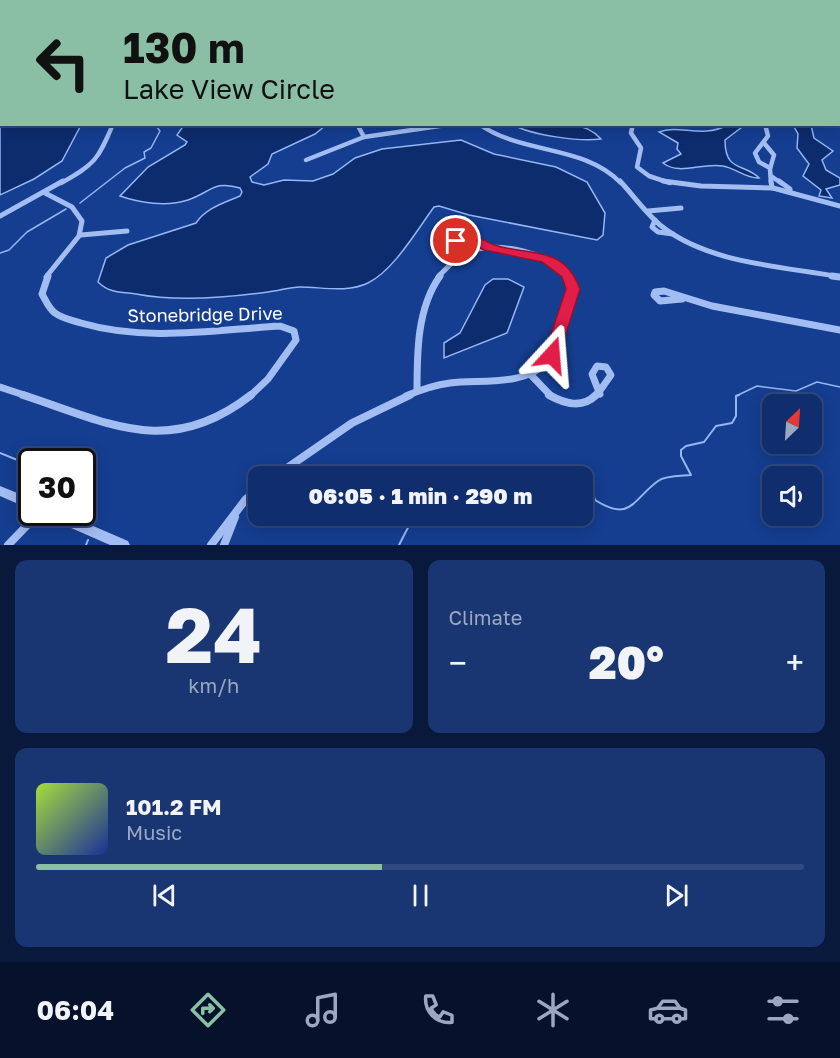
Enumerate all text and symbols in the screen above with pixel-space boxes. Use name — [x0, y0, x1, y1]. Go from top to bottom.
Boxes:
text: 130 m — [123, 22, 245, 72]
icon: left — [24, 24, 102, 102]
text: Lake View Circle — [123, 73, 335, 105]
pin — [430, 215, 481, 266]
icon: arrive — [439, 224, 472, 257]
street label: Stonebridge Drive — [127, 302, 283, 326]
position arrow — [520, 323, 584, 387]
north arrow — [762, 394, 822, 454]
map controls — [762, 394, 822, 526]
speed limit sign: 30 — [18, 448, 96, 526]
button: sound — [762, 466, 822, 526]
text: 06:05 · 1 min · 290 m — [309, 482, 532, 509]
text: 24 — [166, 587, 262, 680]
text: Climate — [449, 605, 522, 629]
text: 20° — [589, 635, 664, 689]
text: − — [449, 643, 467, 682]
text: + — [786, 643, 804, 682]
text: km/h — [188, 673, 239, 697]
text: 101.2 FM — [126, 793, 222, 820]
text: Music — [126, 820, 182, 844]
icon: previous — [148, 879, 181, 912]
icon: pause — [404, 879, 437, 912]
icon: next — [660, 879, 693, 912]
icon: directions — [187, 989, 229, 1031]
icon: music — [302, 989, 344, 1031]
icon: phone — [417, 989, 459, 1031]
icon: climate — [532, 989, 574, 1031]
icon: car — [647, 989, 689, 1031]
icon: filters — [762, 989, 804, 1031]
text: 06:04 — [36, 994, 114, 1026]

